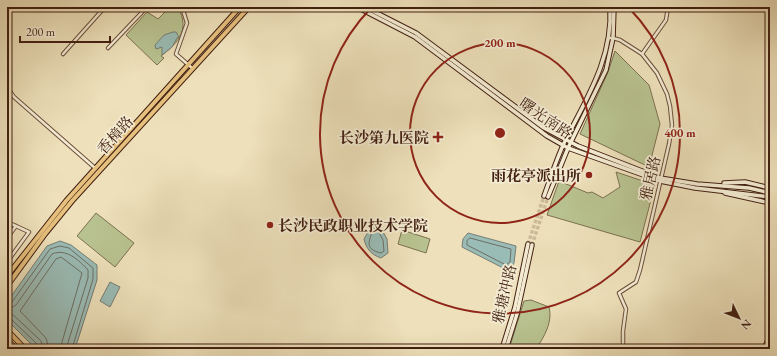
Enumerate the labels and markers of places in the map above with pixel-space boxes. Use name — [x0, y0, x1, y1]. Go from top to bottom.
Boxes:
centre of rings — [493, 126, 507, 140]
place label: 长沙第九医院 — [339, 128, 429, 147]
marker: 长沙第九医院 — [432, 131, 444, 143]
place label: 雨花亭派出所 — [491, 166, 581, 185]
marker: 雨花亭派出所 — [584, 170, 594, 180]
place label: 长沙民政职业技术学院 — [278, 216, 428, 235]
marker: 长沙民政职业技术学院 — [265, 220, 275, 230]

